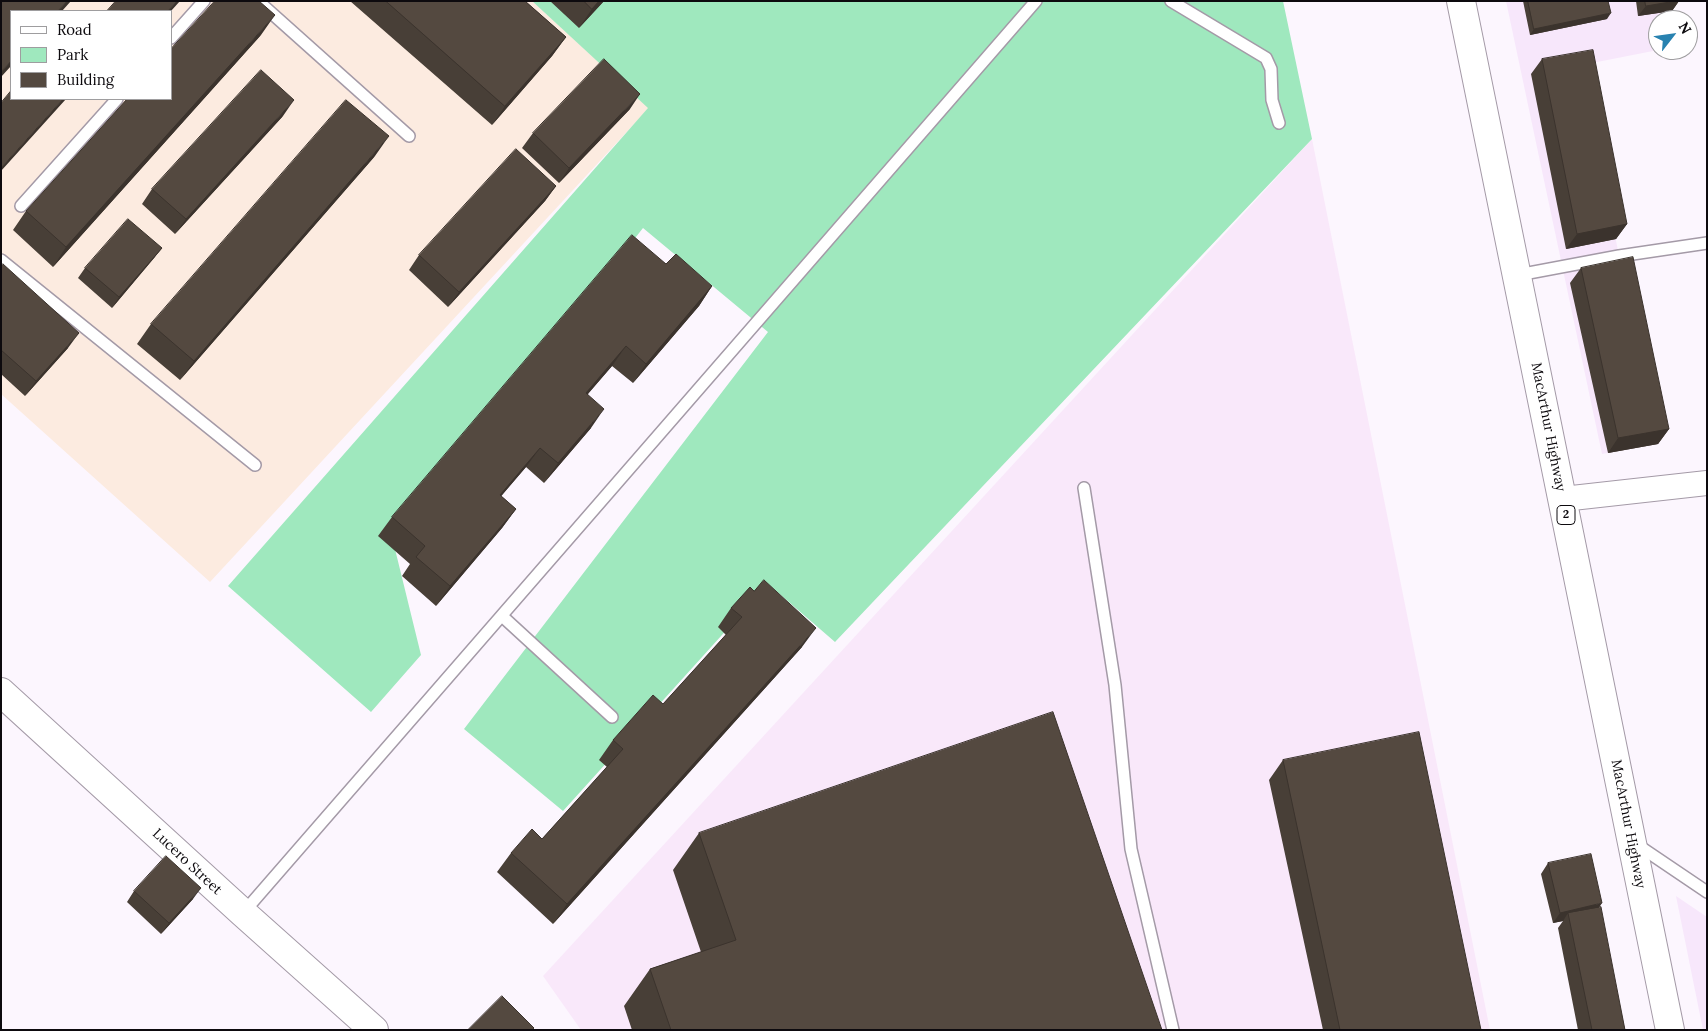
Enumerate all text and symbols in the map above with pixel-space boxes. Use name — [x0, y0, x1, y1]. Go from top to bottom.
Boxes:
legend — [10, 10, 172, 100]
north arrow — [1648, 10, 1698, 60]
text: N — [1675, 19, 1696, 37]
text: Road — [57, 20, 92, 39]
text: Park — [57, 45, 88, 64]
text: Building — [57, 70, 114, 89]
street label: MacArthur Highway — [1527, 361, 1569, 493]
road number: 2 — [1557, 506, 1575, 524]
street label: MacArthur Highway — [1607, 758, 1649, 890]
street label: Lucero Street — [149, 826, 225, 898]

